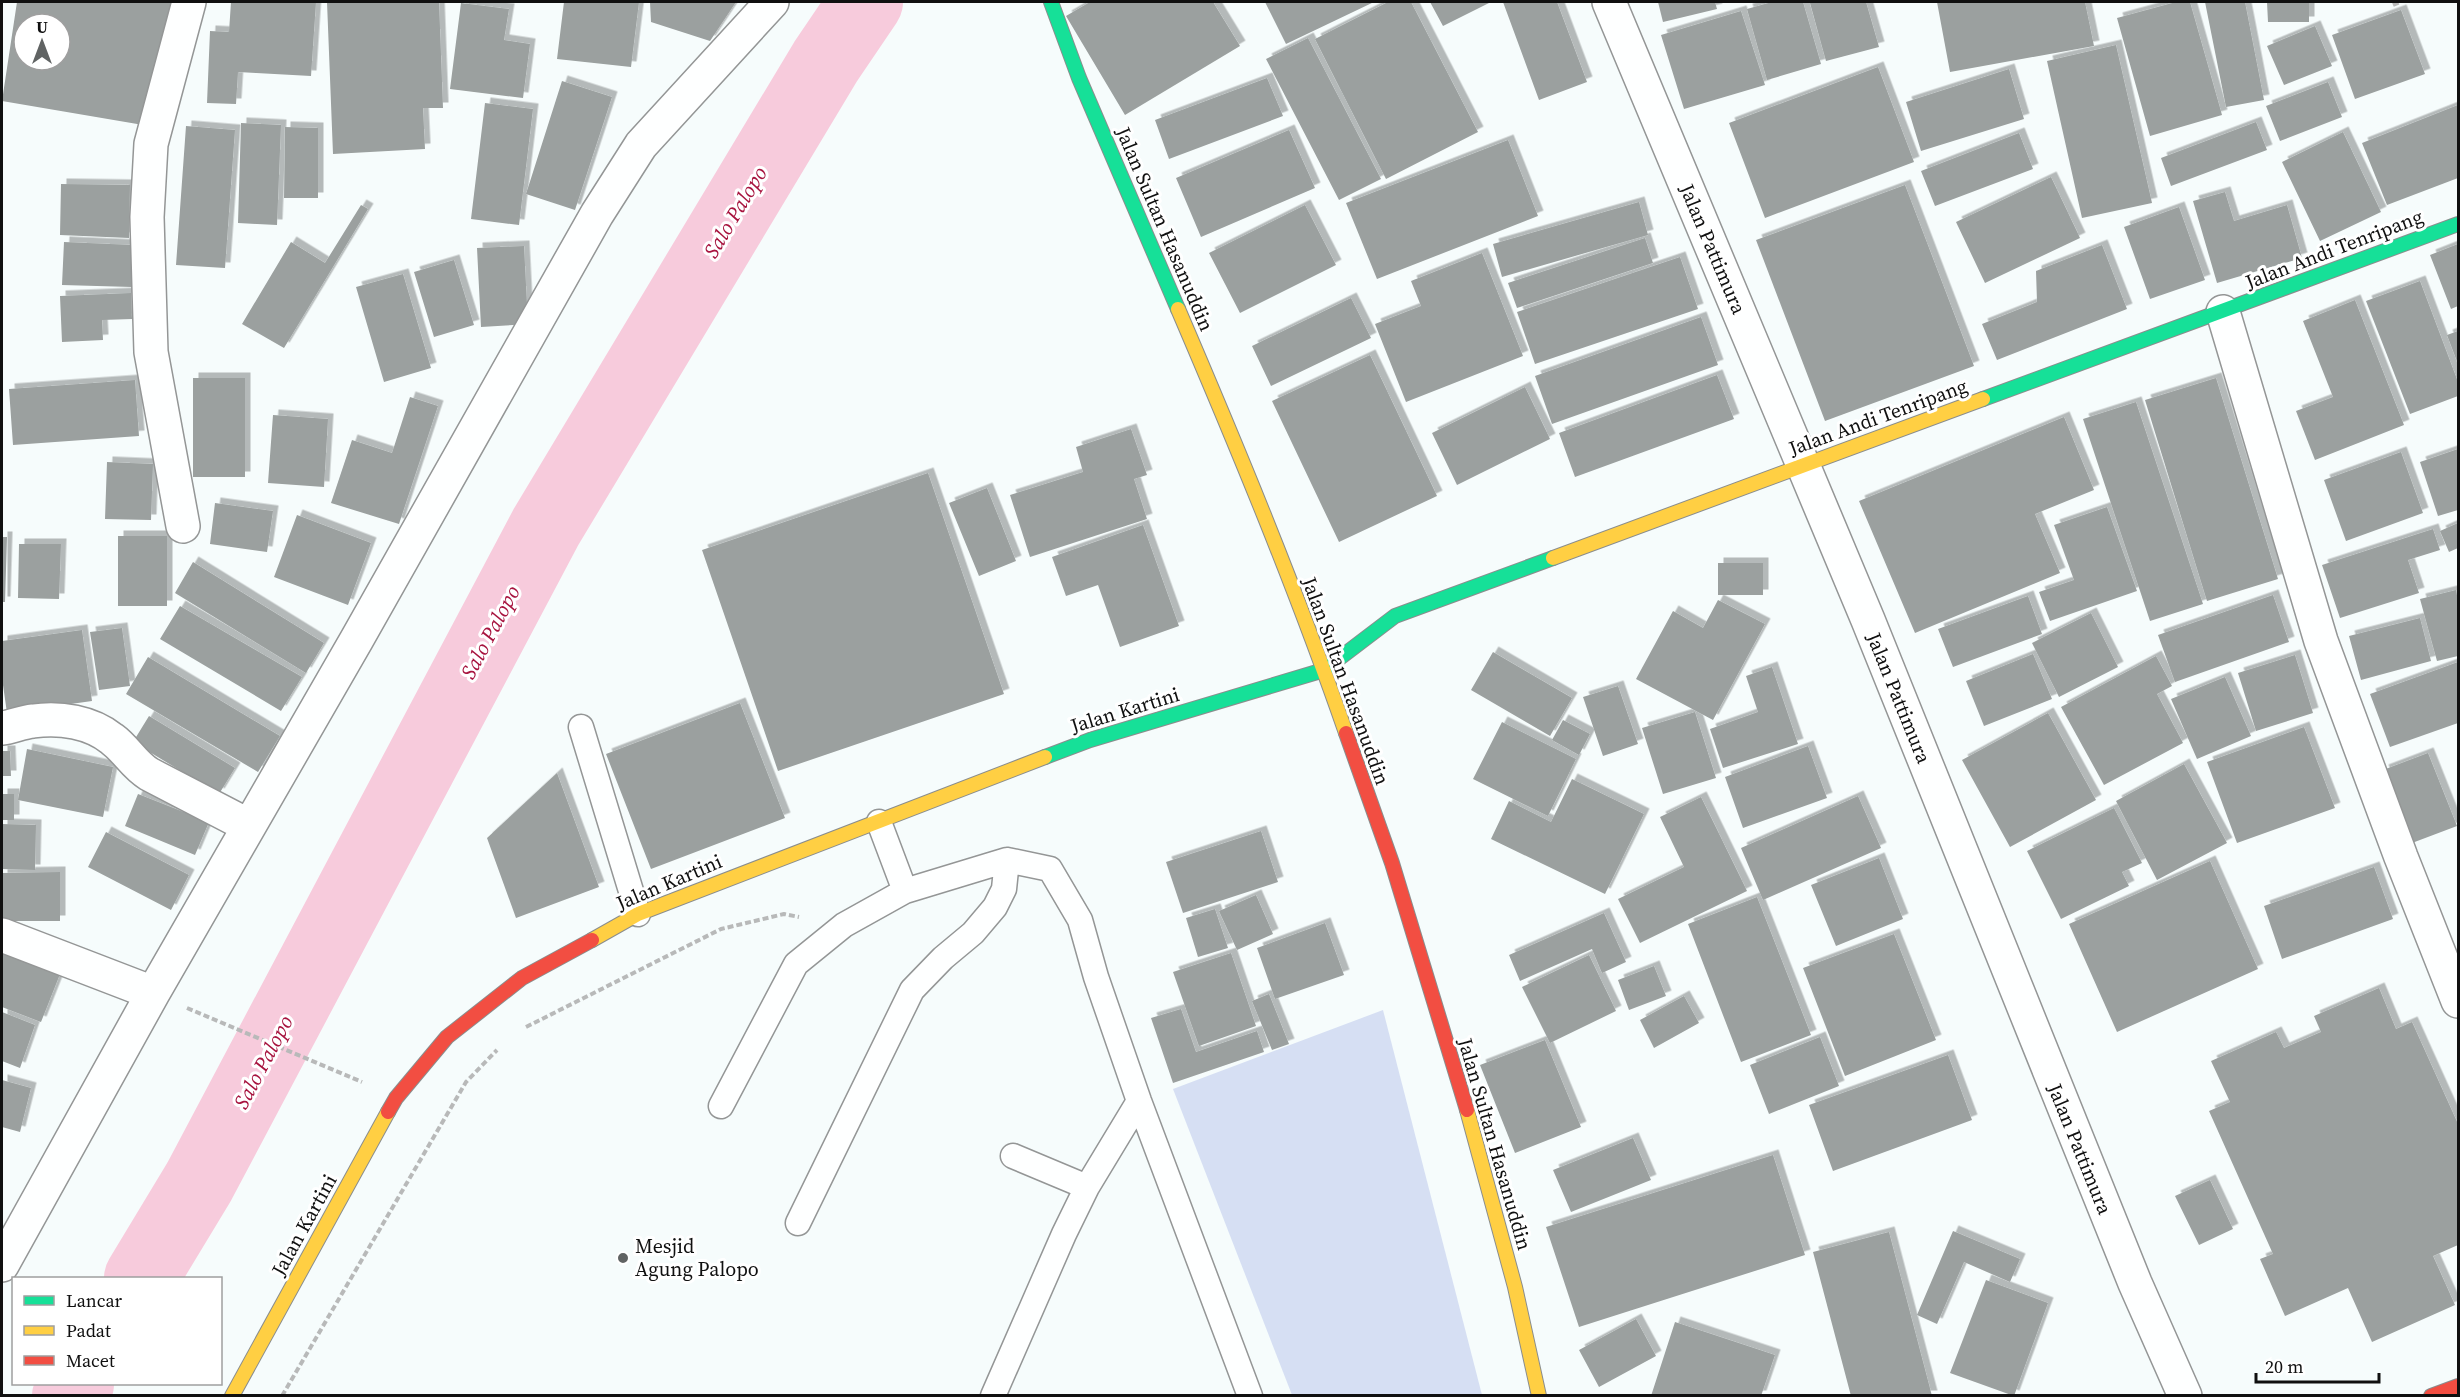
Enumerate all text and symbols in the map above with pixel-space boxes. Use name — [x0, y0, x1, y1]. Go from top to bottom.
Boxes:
north arrow — [12, 12, 72, 72]
text: U — [36, 16, 48, 38]
street label: Jalan Sultan Hasanuddin — [1109, 122, 1221, 335]
water label: Salo Palopo — [696, 161, 774, 263]
street label: Jalan Pattimura — [1673, 179, 1753, 319]
street label: Jalan Andi Tenripang — [2240, 202, 2427, 296]
street label: Jalan Andi Tenripang — [1784, 372, 1971, 463]
street label: Jalan Sultan Hasanuddin — [1295, 572, 1397, 789]
water label: Salo Palopo — [453, 580, 527, 684]
street label: Jalan Pattimura — [1860, 627, 1938, 768]
street label: Jalan Kartini — [1066, 680, 1183, 740]
street label: Jalan Kartini — [611, 847, 726, 917]
water label: Salo Palopo — [226, 1010, 300, 1114]
street label: Jalan Sultan Hasanuddin — [1451, 1034, 1539, 1253]
street label: Jalan Pattimura — [2041, 1078, 2119, 1219]
street label: Jalan Kartini — [264, 1169, 343, 1282]
place label: Mesjid Agung Palopo — [635, 1232, 759, 1283]
marker: Mesjid Agung Palopo — [616, 1251, 630, 1265]
legend — [12, 1277, 222, 1385]
text: Lancar — [66, 1288, 123, 1313]
text: Padat — [66, 1318, 111, 1343]
scale bar — [2256, 1346, 2379, 1384]
text: Macet — [66, 1348, 115, 1373]
text: 20 m — [2265, 1354, 2303, 1379]

